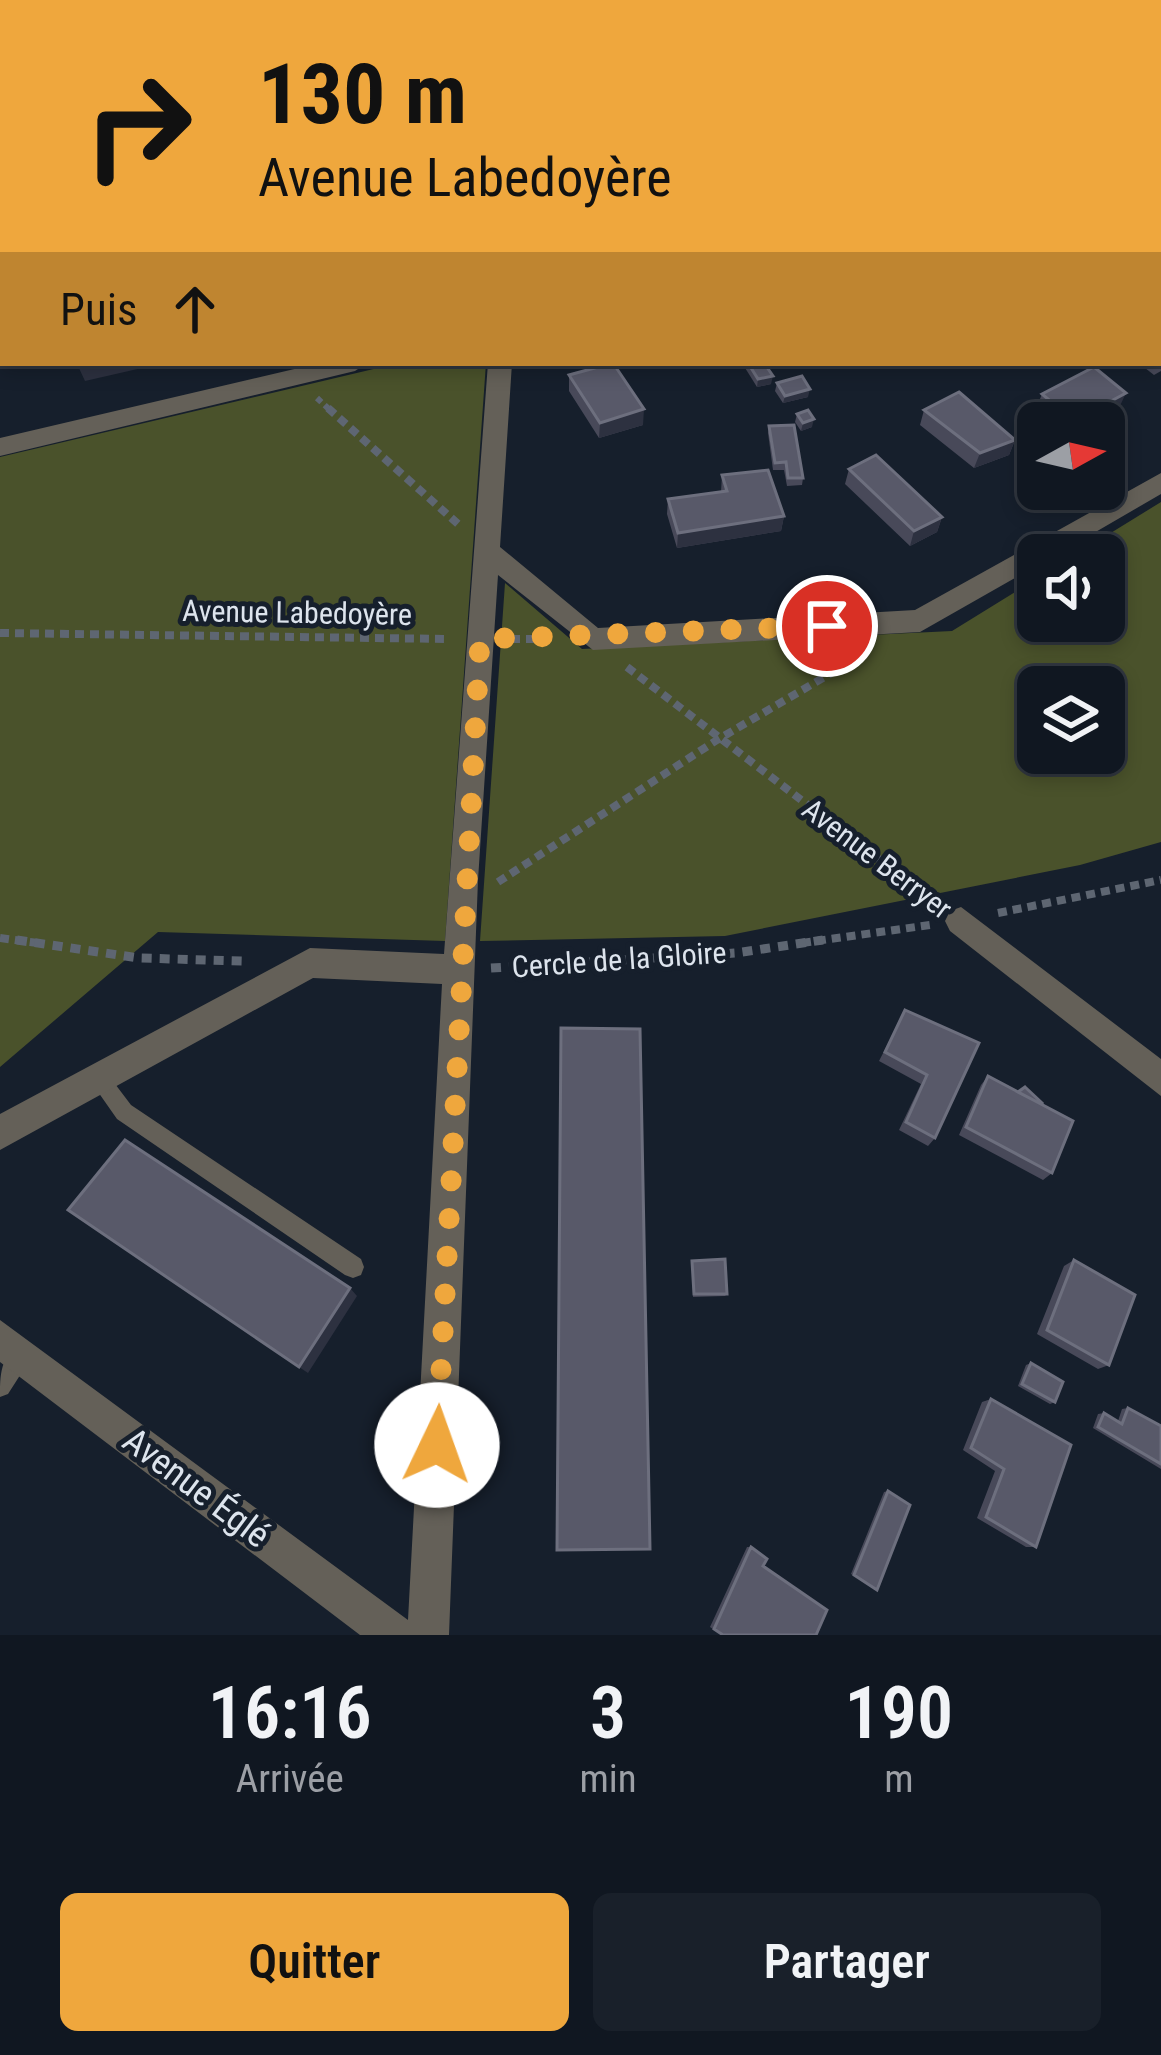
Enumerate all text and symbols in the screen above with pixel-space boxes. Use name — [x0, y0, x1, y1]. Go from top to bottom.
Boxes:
text: 130 m — [258, 45, 467, 144]
icon: right — [60, 48, 216, 204]
text: Avenue Labedoyère — [258, 146, 672, 209]
icon: ahead — [162, 276, 228, 342]
text: Puis — [60, 283, 138, 336]
north arrow — [1017, 402, 1125, 510]
map controls — [1017, 402, 1125, 774]
button: sound — [1017, 534, 1125, 642]
pin — [776, 575, 878, 677]
street label: Avenue Labedoyère — [182, 593, 412, 632]
icon: arrive — [794, 593, 860, 659]
button: layers — [1017, 666, 1125, 774]
street label: Avenue Berryer — [796, 791, 959, 926]
street label: Cercle de la Gloire — [510, 935, 727, 984]
position arrow — [374, 1382, 500, 1508]
street label: Avenue Églé — [115, 1418, 278, 1556]
text: 16:16 — [208, 1671, 372, 1756]
text: 3 — [590, 1671, 626, 1756]
text: 190 — [845, 1671, 953, 1756]
text: Arrivée — [236, 1756, 344, 1802]
text: min — [580, 1756, 637, 1802]
text: m — [884, 1756, 914, 1802]
button: Quitter — [60, 1893, 569, 2031]
button: Partager — [593, 1893, 1101, 2031]

